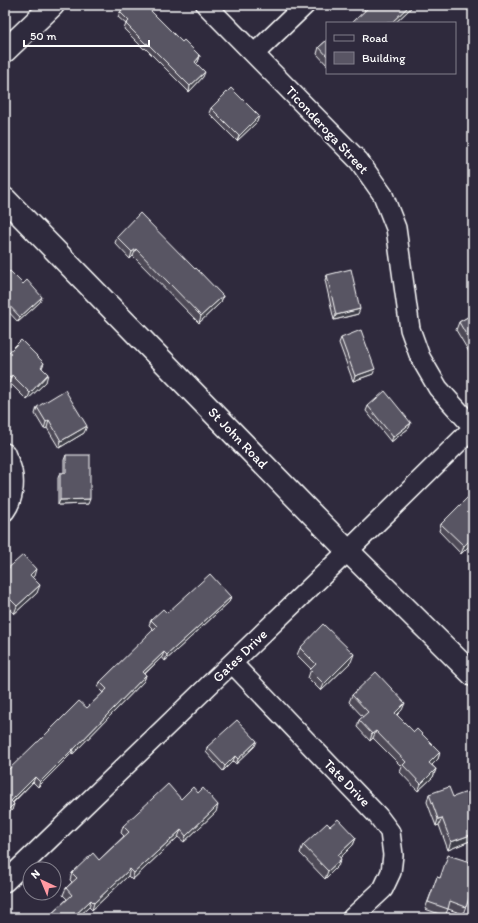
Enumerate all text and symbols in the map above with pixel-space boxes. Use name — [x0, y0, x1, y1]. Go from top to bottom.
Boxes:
scale bar — [24, 22, 149, 48]
legend — [326, 22, 456, 74]
text: 50 m — [30, 29, 56, 43]
text: Road — [362, 31, 388, 45]
text: Building — [362, 51, 406, 65]
street label: Ticonderoga Street — [282, 82, 372, 178]
street label: St John Road — [204, 404, 272, 472]
street label: Gates Drive — [209, 626, 271, 686]
street label: Tate Drive — [320, 756, 374, 811]
north arrow — [22, 861, 62, 901]
text: N — [28, 867, 43, 881]

